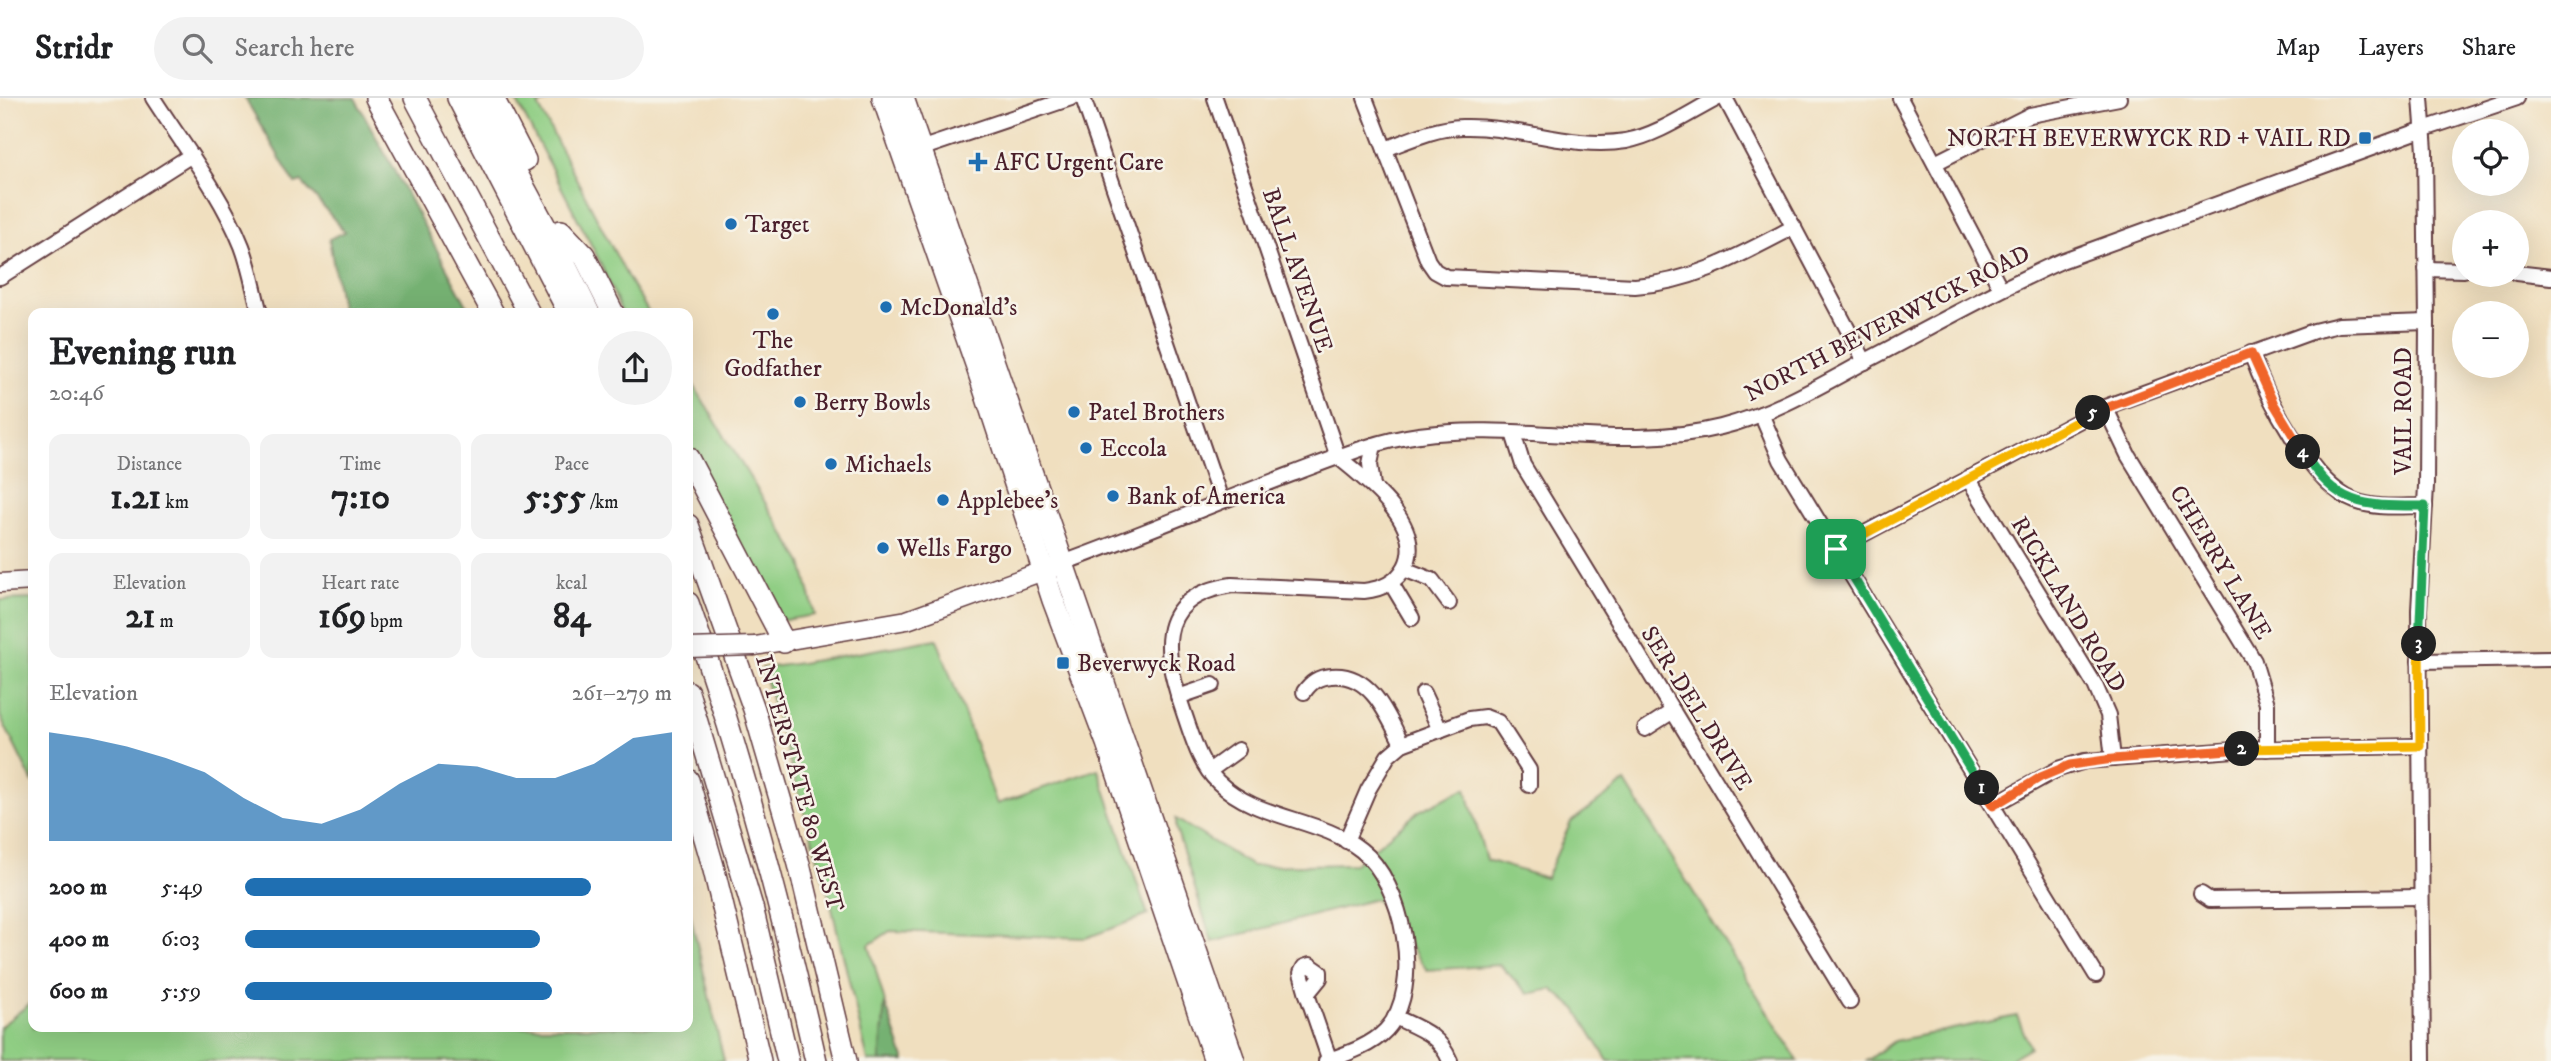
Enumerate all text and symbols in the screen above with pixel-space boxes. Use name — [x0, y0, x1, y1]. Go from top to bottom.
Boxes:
search box — [154, 17, 644, 80]
text: Stridr — [35, 28, 112, 69]
icon: search — [178, 29, 216, 67]
text: Search here — [234, 32, 355, 65]
text: Map — [2276, 33, 2320, 63]
text: Layers — [2358, 33, 2424, 63]
text: Share — [2462, 33, 2516, 63]
map controls — [2452, 119, 2529, 378]
button: locate — [2452, 119, 2529, 196]
place label: NORTH BEVERWYCK RD + VAIL RD — [1947, 124, 2351, 154]
marker: NORTH BEVERWYCK RD + VAIL RD — [2357, 130, 2373, 146]
place label: AFC Urgent Care — [994, 148, 1164, 178]
marker: AFC Urgent Care — [968, 152, 988, 172]
street label: BALL AVENUE — [1255, 184, 1339, 357]
place label: Target — [745, 210, 810, 240]
button: + — [2452, 210, 2529, 287]
marker: Target — [723, 216, 739, 232]
street label: NORTH BEVERWYCK ROAD — [1740, 239, 2035, 409]
place label: McDonald's — [900, 293, 1017, 323]
marker: McDonald's — [878, 299, 894, 315]
button: − — [2452, 301, 2529, 378]
marker: The Godfather — [765, 306, 781, 322]
place label: The Godfather — [724, 326, 822, 384]
text: Evening run — [49, 329, 236, 377]
button: share — [598, 331, 672, 405]
street label: VAIL ROAD — [2389, 347, 2419, 476]
text: 20:46 — [49, 379, 104, 408]
place label: Berry Bowls — [814, 388, 930, 418]
marker: Berry Bowls — [792, 394, 808, 410]
pin: 5 — [2076, 396, 2110, 430]
place label: Patel Brothers — [1088, 398, 1225, 428]
text: 5 — [2088, 401, 2097, 424]
marker: Patel Brothers — [1066, 404, 1082, 420]
place label: Eccola — [1100, 434, 1167, 464]
pin: 4 — [2286, 434, 2320, 470]
marker: Eccola — [1078, 440, 1094, 456]
text: 4 — [2297, 440, 2308, 463]
place label: Michaels — [845, 450, 931, 480]
text: Distance — [117, 453, 182, 476]
text: Time — [340, 453, 381, 476]
text: Pace — [554, 453, 589, 476]
marker: Michaels — [823, 456, 839, 472]
text: 1.21 — [110, 476, 161, 520]
text: 7:10 — [331, 476, 390, 520]
text: 5:55 — [524, 476, 586, 520]
street label: CHERRY LANE — [2162, 480, 2278, 645]
place label: Bank of America — [1127, 482, 1286, 512]
place label: Applebee's — [957, 486, 1058, 516]
marker: Bank of America — [1105, 488, 1121, 504]
text: km — [161, 491, 189, 514]
text: /km — [586, 491, 619, 514]
marker: Applebee's — [935, 492, 951, 508]
street label: RICKLAND ROAD — [2004, 511, 2132, 698]
pin — [1806, 519, 1866, 579]
icon: arrive — [1817, 530, 1855, 568]
place label: Wells Fargo — [896, 534, 1012, 564]
marker: Wells Fargo — [875, 540, 891, 556]
text: Elevation — [113, 572, 186, 595]
text: Heart rate — [322, 572, 399, 595]
text: kcal — [556, 572, 587, 595]
text: 21 — [125, 595, 155, 639]
text: 169 — [318, 595, 366, 639]
text: 84 — [553, 595, 590, 639]
text: m — [155, 610, 174, 633]
text: bpm — [366, 610, 403, 633]
street label: SER-DEL DRIVE — [1634, 621, 1759, 796]
pin: 3 — [2402, 626, 2436, 662]
text: 3 — [2415, 632, 2422, 655]
place label: Beverwyck Road — [1077, 649, 1235, 679]
street label: INTERSTATE 80 WEST — [748, 651, 850, 915]
marker: Beverwyck Road — [1055, 655, 1071, 671]
text: Elevation — [49, 679, 138, 708]
text: 261–279 m — [572, 679, 672, 708]
pin: 2 — [2224, 732, 2260, 766]
text: 2 — [2237, 737, 2246, 760]
pin: 1 — [1965, 770, 2000, 806]
text: 1 — [1978, 776, 1985, 799]
text: 200 m — [49, 873, 107, 902]
text: 5:49 — [161, 873, 203, 902]
text: 400 m — [49, 925, 109, 954]
text: 6:03 — [161, 925, 200, 954]
text: 600 m — [49, 977, 108, 1006]
text: 5:59 — [161, 977, 201, 1006]

